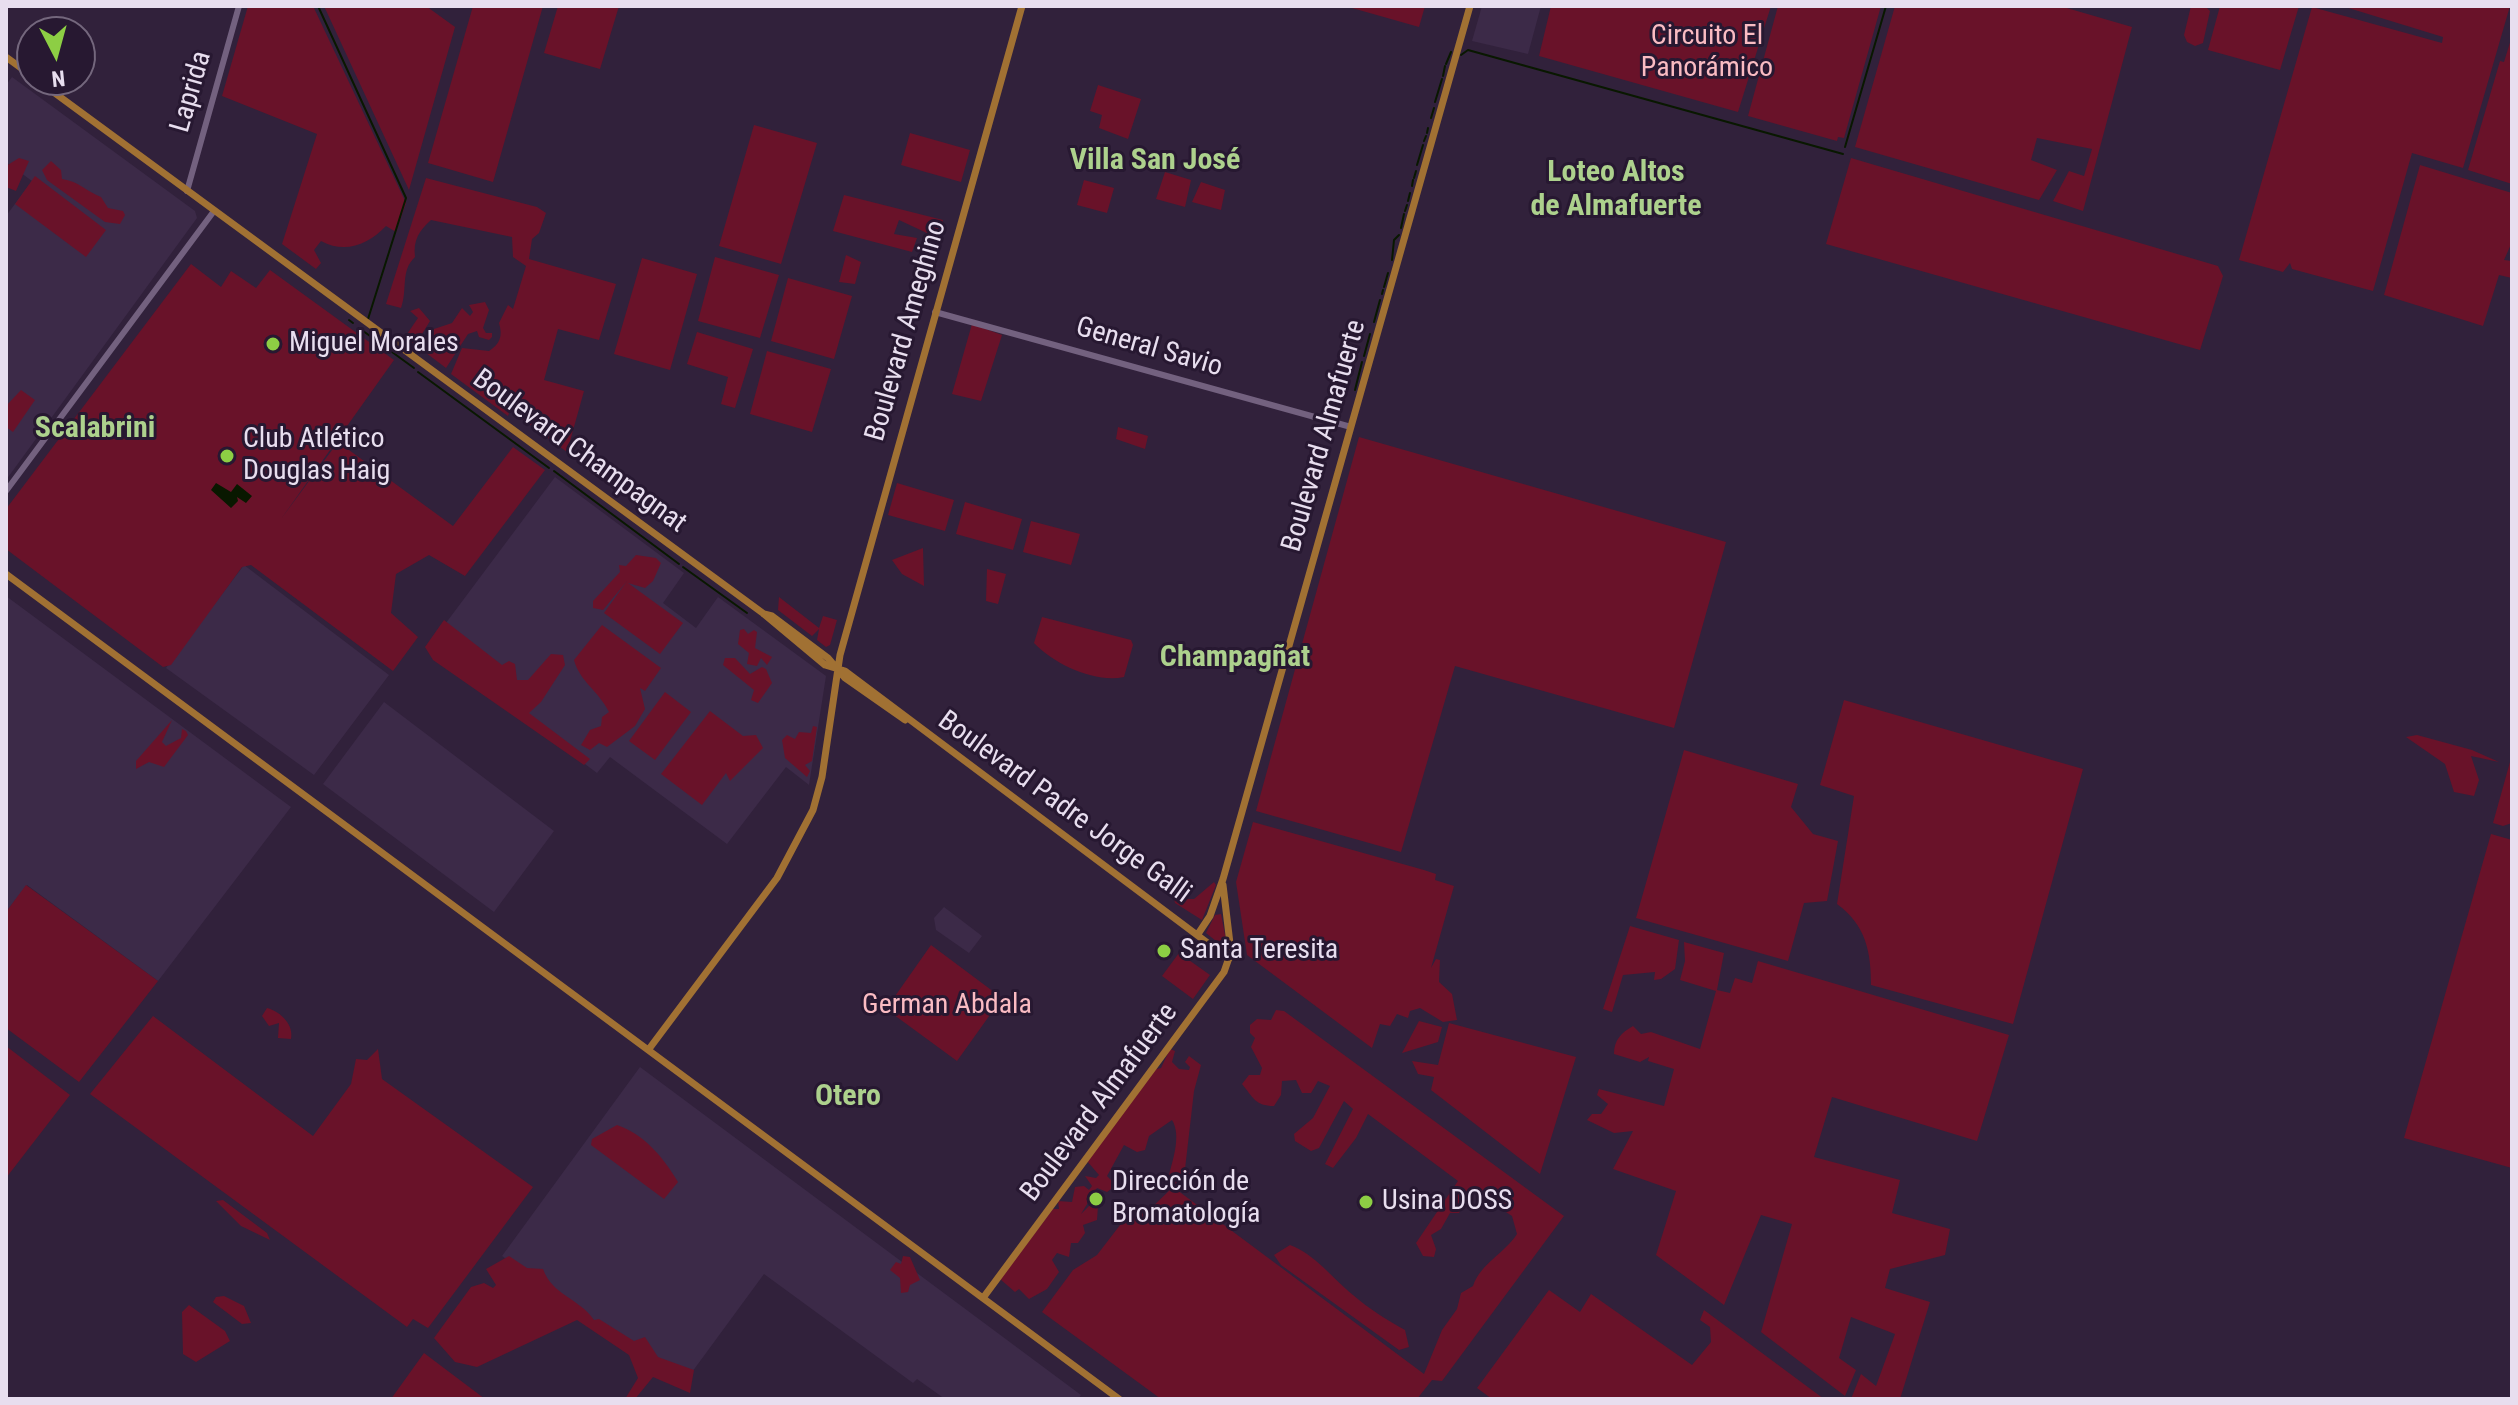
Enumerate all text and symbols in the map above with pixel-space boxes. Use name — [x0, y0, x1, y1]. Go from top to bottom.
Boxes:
north arrow — [16, 16, 96, 96]
park label: Circuito El Panorámico — [1641, 20, 1773, 86]
street label: Laprida — [164, 48, 220, 136]
text: N — [50, 65, 66, 92]
district label: Villa San José — [1070, 143, 1240, 179]
district label: Loteo Altos de Almafuerte — [1530, 155, 1702, 226]
street label: Boulevard Ameghino — [859, 217, 955, 445]
street label: General Savio — [1072, 311, 1226, 385]
street label: Boulevard Almafuerte — [1276, 316, 1374, 556]
place label: Miguel Morales — [289, 327, 459, 361]
marker: Miguel Morales — [264, 335, 282, 353]
street label: Boulevard Champagnat — [465, 363, 693, 541]
district label: Scalabrini — [35, 411, 155, 447]
place label: Club Atlético Douglas Haig — [243, 423, 390, 489]
marker: Club Atlético Douglas Haig — [218, 447, 236, 465]
district label: Champagñat — [1160, 640, 1310, 676]
street label: Boulevard Padre Jorge Galli — [931, 705, 1197, 911]
place label: Santa Teresita — [1180, 934, 1338, 968]
marker: Santa Teresita — [1155, 942, 1173, 960]
park label: German Abdala — [862, 989, 1032, 1023]
street label: Boulevard Almafuerte — [1015, 997, 1185, 1209]
district label: Otero — [815, 1079, 881, 1115]
place label: Dirección de Bromatología — [1112, 1166, 1260, 1232]
place label: Usina DOSS — [1382, 1185, 1512, 1219]
marker: Dirección de Bromatología — [1087, 1190, 1105, 1208]
marker: Usina DOSS — [1357, 1193, 1375, 1211]

